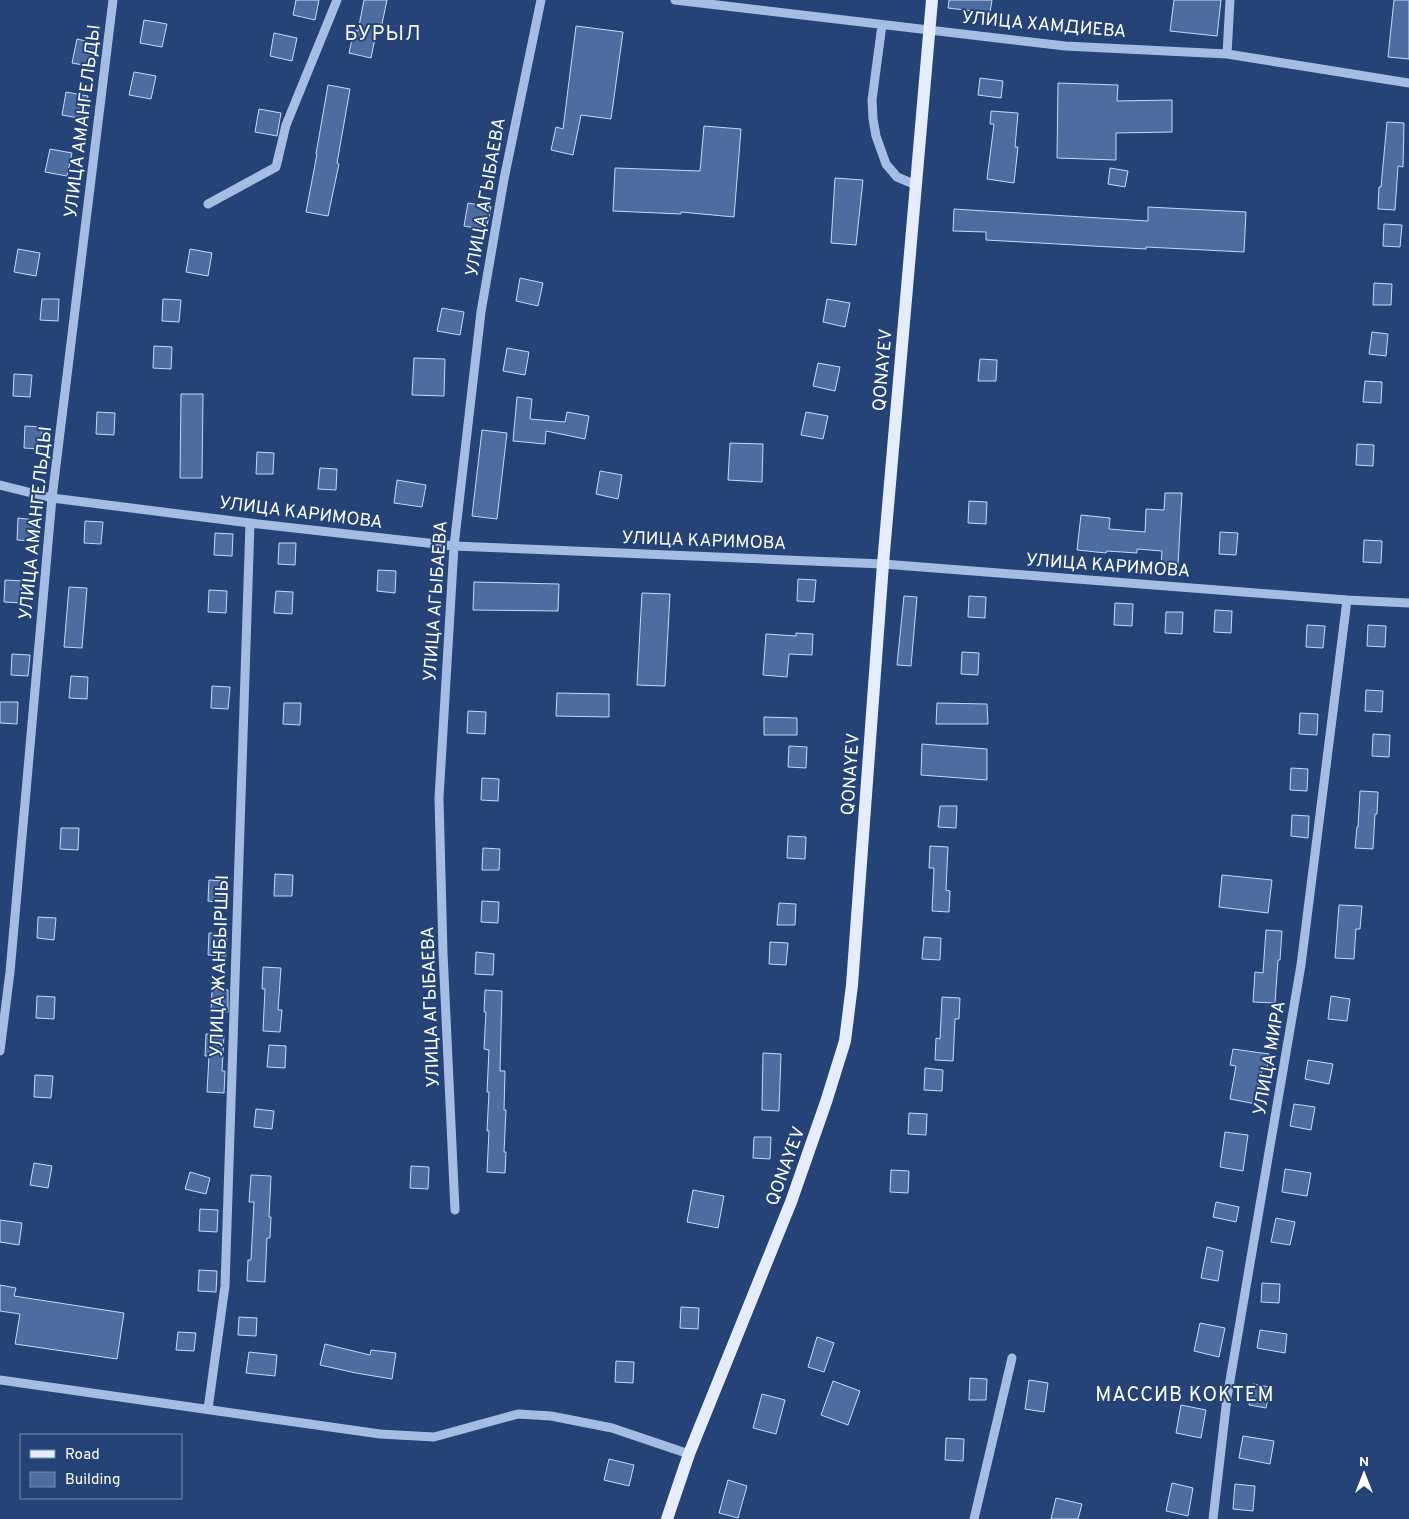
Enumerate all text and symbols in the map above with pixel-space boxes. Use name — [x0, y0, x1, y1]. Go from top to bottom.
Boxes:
street label: УЛИЦА ХАМДИЕВА — [961, 7, 1127, 44]
district label: БУРЫЛ — [345, 22, 421, 48]
street label: УЛИЦА АМАНГЕЛЬДЫ — [60, 23, 107, 219]
street label: УЛИЦА АГЫБАЕВА — [461, 116, 512, 279]
street label: QONAYEV — [868, 328, 899, 412]
street label: УЛИЦА АМАНГЕЛЬДЫ — [15, 425, 58, 621]
street label: УЛИЦА КАРИМОВА — [218, 492, 384, 535]
street label: УЛИЦА АГЫБАЕВА — [419, 520, 454, 682]
street label: УЛИЦА КАРИМОВА — [621, 527, 787, 556]
street label: УЛИЦА КАРИМОВА — [1025, 549, 1191, 584]
street label: QONAYEV — [837, 732, 866, 816]
street label: УЛИЦА ЖАНБЫРШЫ — [206, 874, 235, 1058]
street label: УЛИЦА АГЫБАЕВА — [417, 926, 446, 1088]
street label: УЛИЦА МИРА — [1249, 999, 1292, 1117]
street label: QONAYEV — [761, 1124, 811, 1209]
district label: МАССИВ КОКТЕМ — [1095, 1383, 1275, 1409]
legend — [20, 1434, 182, 1499]
text: Road — [65, 1446, 100, 1465]
north arrow — [1339, 1449, 1389, 1499]
text: N — [1359, 1454, 1369, 1471]
text: Building — [65, 1471, 120, 1490]

